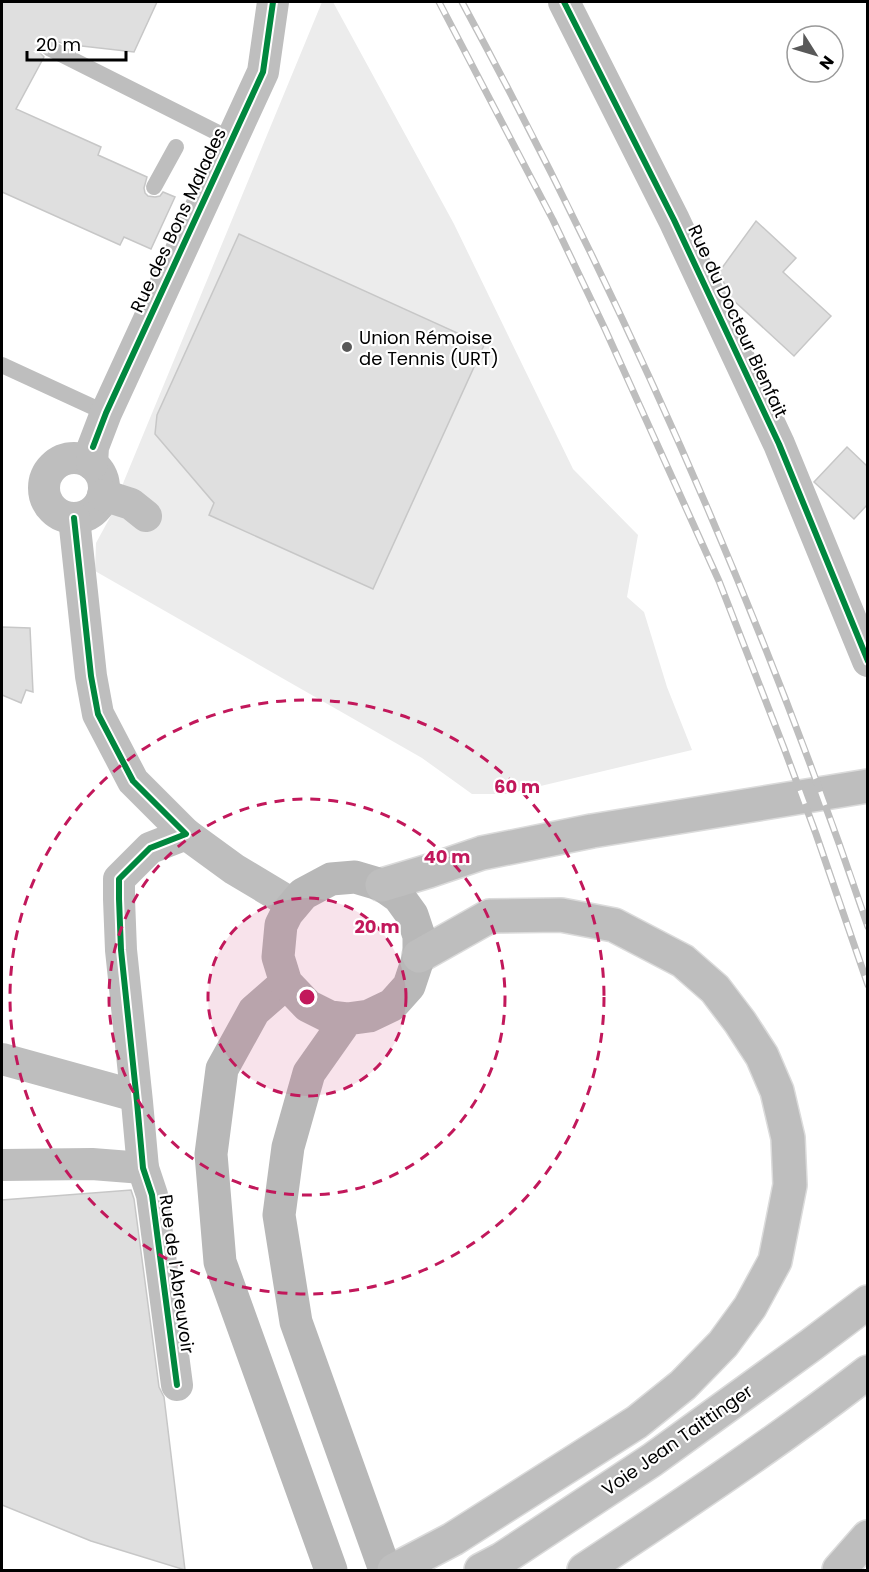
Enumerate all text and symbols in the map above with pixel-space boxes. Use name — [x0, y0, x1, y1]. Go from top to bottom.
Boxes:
scale bar — [27, 24, 126, 62]
north arrow — [785, 24, 845, 84]
text: 20 m — [36, 32, 81, 57]
text: N — [814, 51, 839, 74]
street label: Rue des Bons Malades — [124, 124, 232, 316]
street label: Rue du Docteur Bienfait — [682, 221, 794, 421]
place label: Union Rémoise de Tennis (URT) — [359, 325, 499, 371]
marker: Union Rémoise de Tennis (URT) — [340, 340, 354, 354]
text: 60 m — [494, 774, 540, 799]
text: 40 m — [424, 844, 470, 869]
text: 20 m — [355, 914, 399, 939]
centre of rings — [297, 987, 317, 1007]
street label: Rue de l'Abreuvoir — [153, 1193, 201, 1355]
street label: Voie Jean Taittinger — [597, 1378, 758, 1501]

